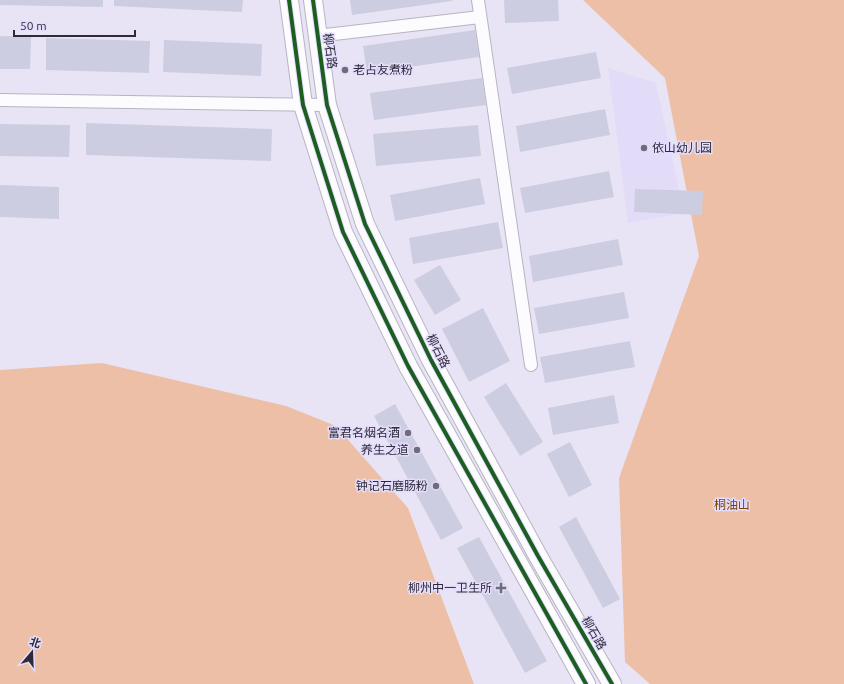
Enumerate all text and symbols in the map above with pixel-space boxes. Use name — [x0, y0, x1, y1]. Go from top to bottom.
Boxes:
scale bar — [14, 12, 135, 38]
text: 50 m — [20, 19, 47, 32]
street label: 柳石路 — [322, 32, 339, 70]
place label: 老占友煮粉 — [353, 63, 413, 76]
marker: 老占友煮粉 — [340, 65, 350, 75]
place label: 依山幼儿园 — [652, 141, 712, 154]
marker: 依山幼儿园 — [639, 143, 649, 153]
street label: 柳石路 — [424, 332, 452, 370]
place label: 富君名烟名酒 — [328, 426, 400, 439]
marker: 富君名烟名酒 — [403, 428, 413, 438]
place label: 养生之道 — [361, 443, 409, 456]
marker: 养生之道 — [412, 445, 422, 455]
place label: 钟记石磨肠粉 — [356, 479, 428, 492]
marker: 钟记石磨肠粉 — [431, 481, 441, 491]
park label: 桐油山 — [714, 498, 750, 511]
place label: 柳州中一卫生所 — [408, 581, 492, 594]
marker: 柳州中一卫生所 — [495, 582, 507, 594]
street label: 柳石路 — [580, 614, 609, 652]
north arrow — [12, 632, 52, 672]
text: 北 — [28, 635, 42, 650]

